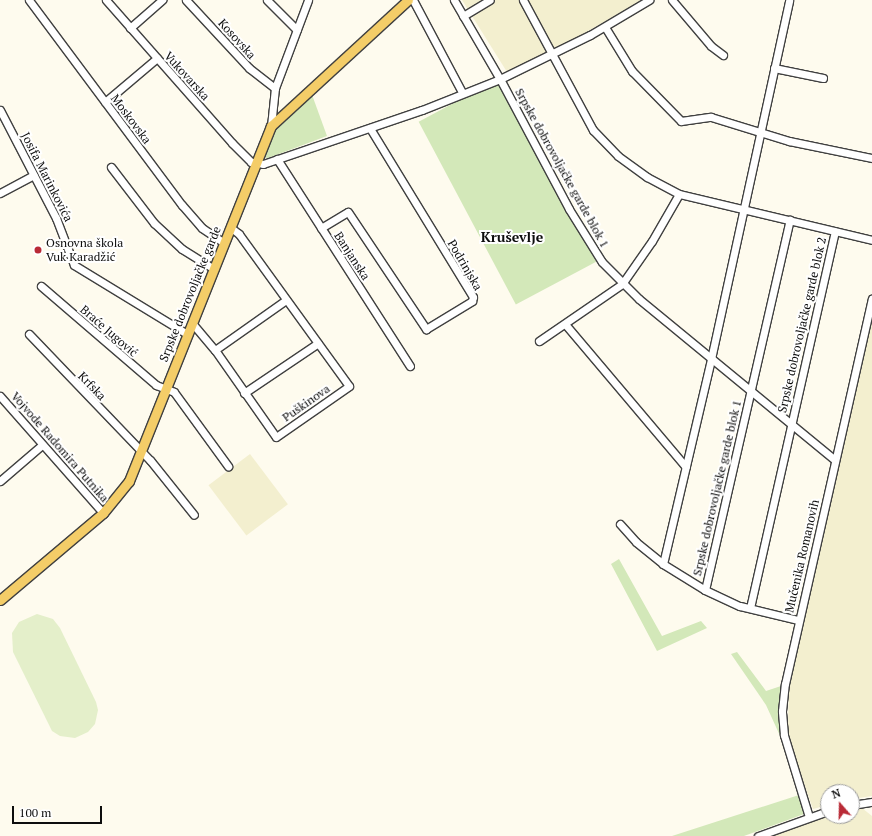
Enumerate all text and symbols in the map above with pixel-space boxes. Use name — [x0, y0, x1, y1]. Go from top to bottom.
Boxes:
street label: Kosovska — [215, 16, 259, 62]
street label: Vukovarska — [161, 49, 213, 103]
street label: Srpske dobrovoljačke garde blok 1 — [512, 86, 612, 250]
street label: Moskovska — [108, 91, 154, 147]
street label: Josifa Marinkovića — [18, 130, 76, 224]
street label: Srpske dobrovoljačke garde — [156, 224, 224, 364]
street label: Banjanska — [331, 229, 373, 283]
district label: Kruševlje — [481, 229, 543, 245]
place label: Osnovna škola Vuk Karadžić — [46, 236, 123, 264]
street label: Srpske dobrovoljačke garde blok 2 — [775, 236, 829, 414]
street label: Podrinjska — [445, 237, 485, 293]
marker: Osnovna škola Vuk Karadžić — [33, 245, 43, 255]
street label: Braće Jugović — [77, 302, 141, 360]
street label: Krfska — [75, 369, 109, 403]
street label: Puškinova — [279, 381, 333, 425]
street label: Vojvode Radomira Putnika — [8, 389, 112, 505]
street label: Srpske dobrovoljačke garde blok 1 — [690, 399, 744, 577]
street label: Mučenika Romanovih — [782, 498, 822, 614]
north arrow — [820, 784, 860, 824]
text: N — [830, 786, 843, 802]
scale bar — [14, 798, 104, 824]
text: 100 m — [19, 805, 51, 820]

